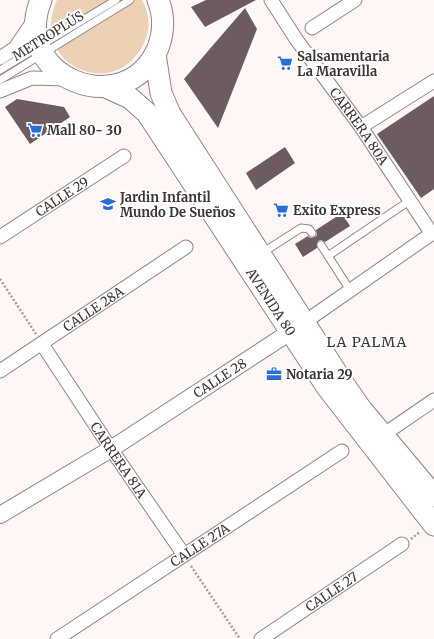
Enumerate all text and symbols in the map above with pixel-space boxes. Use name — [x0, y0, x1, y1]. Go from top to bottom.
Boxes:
street label: METROPLÚS — [9, 6, 87, 65]
place label: Salsamentaria La Maravilla — [297, 48, 390, 80]
supermarket icon: Salsamentaria La Maravilla — [276, 54, 294, 72]
street label: CARRERA 80A — [326, 84, 393, 169]
supermarket icon: Mall 80- 30 — [26, 121, 44, 139]
place label: Mall 80- 30 — [47, 122, 122, 139]
street label: CALLE 29 — [32, 173, 92, 220]
place label: Jardin Infantil Mundo De Sueños — [119, 189, 236, 221]
school or university icon: Jardin Infantil Mundo De Sueños — [99, 195, 117, 213]
supermarket icon: Exito Express — [272, 201, 290, 219]
place label: Exito Express — [293, 202, 381, 219]
street label: AVENIDA 80 — [242, 264, 300, 339]
street label: CALLE 28A — [60, 282, 127, 335]
district label: LA PALMA — [327, 333, 407, 351]
street label: CALLE 28 — [190, 354, 250, 402]
office icon: Notaria 29 — [265, 365, 283, 383]
place label: Notaria 29 — [286, 366, 353, 383]
street label: CARRERA 81A — [87, 419, 151, 502]
street label: CALLE 27A — [167, 519, 233, 571]
street label: CALLE 27 — [302, 567, 361, 615]

